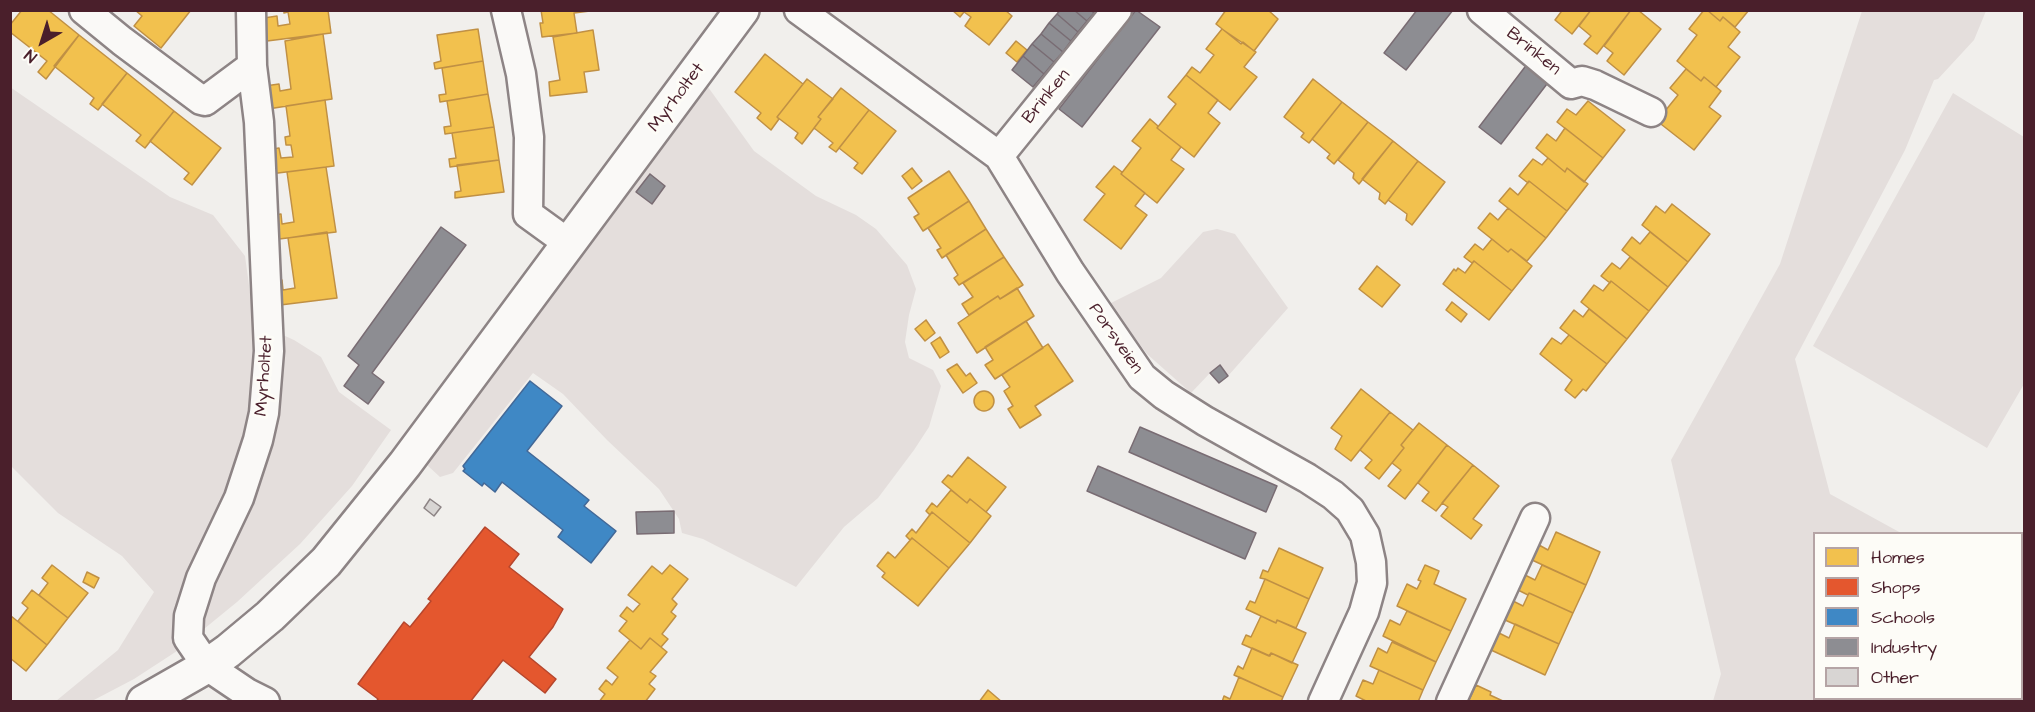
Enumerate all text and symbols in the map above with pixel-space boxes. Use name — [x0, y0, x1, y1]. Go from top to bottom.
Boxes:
north arrow — [12, 12, 72, 72]
street label: Brinken — [1501, 23, 1565, 81]
text: N — [20, 44, 41, 68]
street label: Myrholtet — [644, 59, 710, 137]
street label: Brinken — [1018, 65, 1076, 129]
street label: Porsveien — [1083, 300, 1147, 378]
street label: Myrholtet — [251, 335, 279, 417]
legend — [1813, 532, 2023, 700]
text: Homes — [1871, 545, 1925, 570]
text: Shops — [1871, 575, 1921, 600]
text: Schools — [1871, 605, 1935, 630]
text: Industry — [1871, 635, 1937, 660]
text: Other — [1871, 665, 1919, 690]

